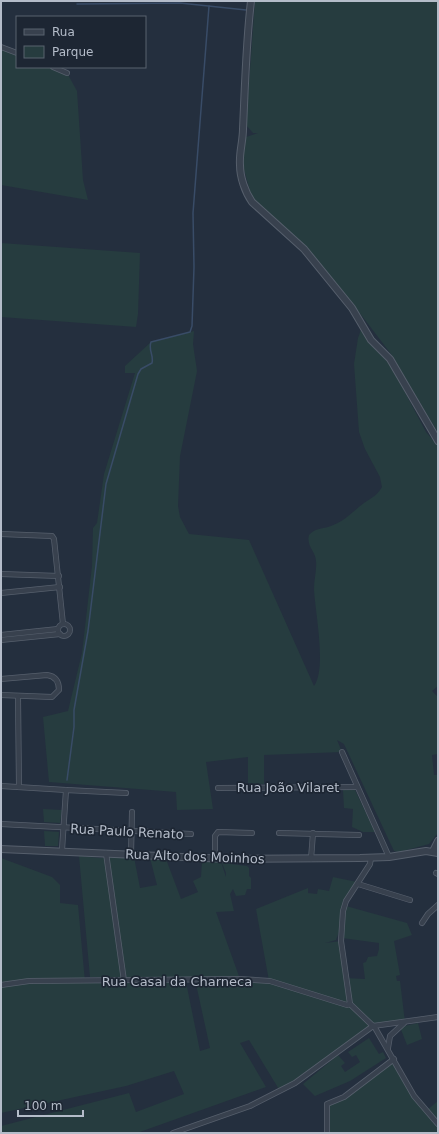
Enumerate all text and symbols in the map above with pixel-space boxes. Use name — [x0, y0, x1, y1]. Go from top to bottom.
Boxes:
legend — [16, 16, 146, 68]
text: Rua — [52, 25, 75, 39]
text: Parque — [52, 45, 93, 59]
street label: Rua João Vilaret — [237, 780, 339, 795]
street label: Rua Paulo Renato — [70, 821, 184, 842]
street label: Rua Alto dos Moinhos — [125, 847, 265, 866]
street label: Rua Casal da Charneca — [102, 974, 252, 989]
scale bar — [18, 1092, 83, 1118]
text: 100 m — [24, 1099, 62, 1113]

